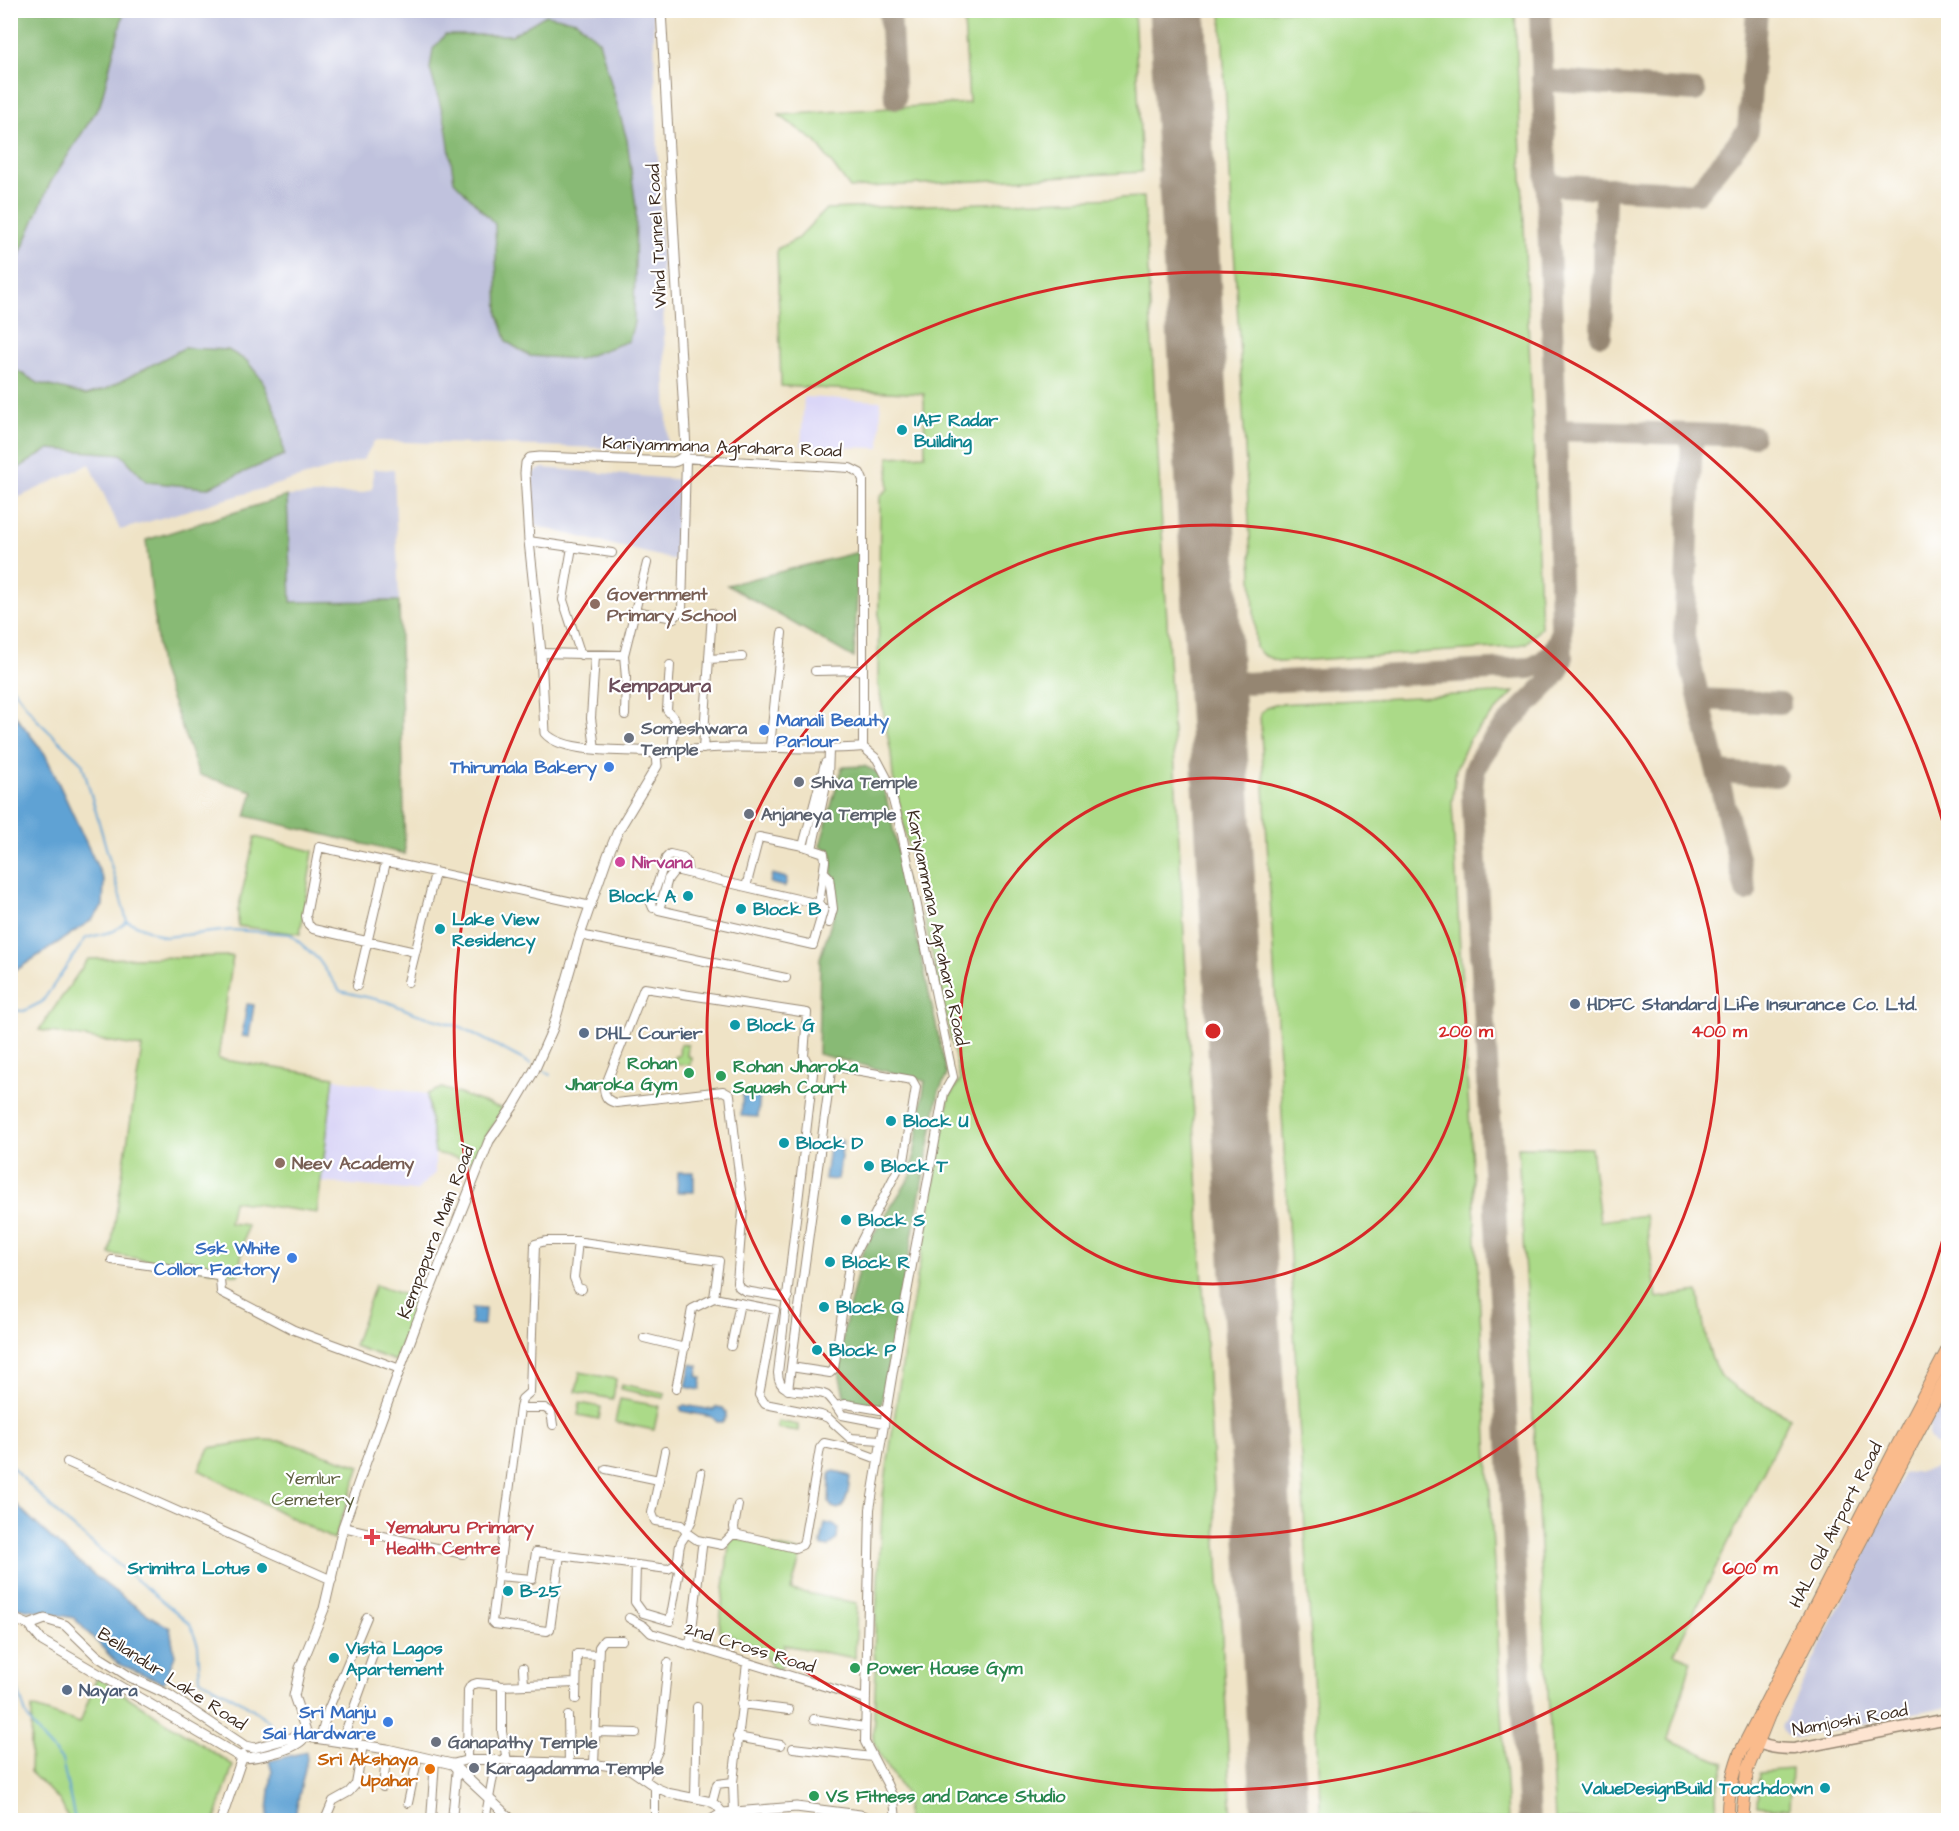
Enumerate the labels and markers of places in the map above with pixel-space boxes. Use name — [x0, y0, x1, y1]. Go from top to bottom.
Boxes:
place label: IAF Radar Building — [914, 408, 998, 455]
marker: IAF Radar Building — [895, 423, 909, 437]
place label: Government Primary School — [607, 582, 736, 629]
marker: Government Primary School — [588, 597, 602, 611]
place label: Manali Beauty Parlour — [776, 708, 889, 754]
place label: Someshwara Temple — [640, 716, 748, 762]
marker: Manali Beauty Parlour — [757, 723, 771, 737]
marker: Someshwara Temple — [622, 731, 636, 745]
place label: Thirumala Bakery — [449, 755, 597, 781]
marker: Thirumala Bakery — [602, 760, 616, 774]
place label: Shiva Temple — [810, 770, 918, 795]
marker: Shiva Temple — [792, 775, 806, 789]
place label: Anjaneya Temple — [761, 802, 897, 828]
marker: Anjaneya Temple — [742, 807, 756, 821]
place label: Nirvana — [632, 850, 693, 875]
marker: Nirvana — [613, 855, 627, 869]
place label: Block A — [609, 884, 676, 909]
marker: Block A — [681, 889, 695, 903]
place label: Block B — [753, 897, 821, 922]
marker: Block B — [734, 902, 748, 916]
place label: Lake View Residency — [452, 907, 540, 954]
marker: Lake View Residency — [433, 922, 447, 936]
place label: HDFC Standard Life Insurance Co. Ltd. — [1587, 992, 1917, 1017]
marker: HDFC Standard Life Insurance Co. Ltd. — [1568, 997, 1582, 1011]
place label: Block G — [747, 1013, 815, 1038]
marker: Block G — [728, 1018, 742, 1032]
place label: DHL Courier — [596, 1021, 703, 1046]
centre of rings — [1203, 1021, 1223, 1041]
marker: DHL Courier — [577, 1026, 591, 1040]
place label: Rohan Jharoka Gym — [565, 1051, 678, 1098]
place label: Rohan Jharoka Squash Court — [732, 1054, 859, 1100]
marker: Rohan Jharoka Gym — [682, 1066, 696, 1080]
marker: Rohan Jharoka Squash Court — [714, 1069, 728, 1083]
place label: Block U — [903, 1109, 969, 1134]
marker: Block U — [884, 1114, 898, 1128]
place label: Block D — [796, 1131, 863, 1156]
marker: Block D — [777, 1136, 791, 1150]
place label: Neev Academy — [292, 1151, 414, 1177]
place label: Block T — [881, 1154, 948, 1179]
marker: Neev Academy — [273, 1156, 287, 1170]
marker: Block T — [862, 1159, 876, 1173]
place label: Block S — [858, 1208, 925, 1233]
marker: Block S — [839, 1213, 853, 1227]
place label: Ssk White Collor Factory — [154, 1236, 280, 1283]
place label: Block R — [842, 1250, 910, 1275]
marker: Ssk White Collor Factory — [285, 1251, 299, 1265]
marker: Block R — [823, 1255, 837, 1269]
place label: Block Q — [836, 1295, 904, 1320]
marker: Block Q — [817, 1300, 831, 1314]
place label: Block P — [829, 1338, 896, 1363]
marker: Block P — [810, 1343, 824, 1357]
place label: Yemaluru Primary Health Centre — [386, 1515, 534, 1561]
marker: Yemaluru Primary Health Centre — [363, 1528, 381, 1546]
place label: Srimitra Lotus — [126, 1556, 250, 1581]
marker: Srimitra Lotus — [255, 1561, 269, 1575]
place label: B-25 — [520, 1579, 562, 1604]
marker: B-25 — [501, 1584, 515, 1598]
place label: Vista Lagos Apartement — [345, 1636, 444, 1682]
marker: Vista Lagos Apartement — [327, 1651, 341, 1665]
place label: Power House Gym — [867, 1656, 1024, 1682]
marker: Power House Gym — [848, 1661, 862, 1675]
place label: Nayara — [79, 1678, 138, 1704]
marker: Nayara — [60, 1683, 74, 1697]
place label: Sri Manju Sai Hardware — [262, 1700, 376, 1746]
marker: Sri Manju Sai Hardware — [381, 1715, 395, 1729]
place label: Ganapathy Temple — [448, 1730, 598, 1756]
marker: Ganapathy Temple — [429, 1735, 443, 1749]
place label: Sri Akshaya Upahar — [317, 1747, 419, 1793]
place label: Karagadamma Temple — [486, 1756, 664, 1782]
marker: Karagadamma Temple — [467, 1761, 481, 1775]
marker: Sri Akshaya Upahar — [423, 1762, 437, 1776]
place label: ValueDesignBuild Touchdown — [1581, 1776, 1813, 1802]
marker: ValueDesignBuild Touchdown — [1818, 1781, 1832, 1795]
place label: VS Fitness and Dance Studio — [825, 1784, 1066, 1809]
marker: VS Fitness and Dance Studio — [807, 1789, 821, 1803]

